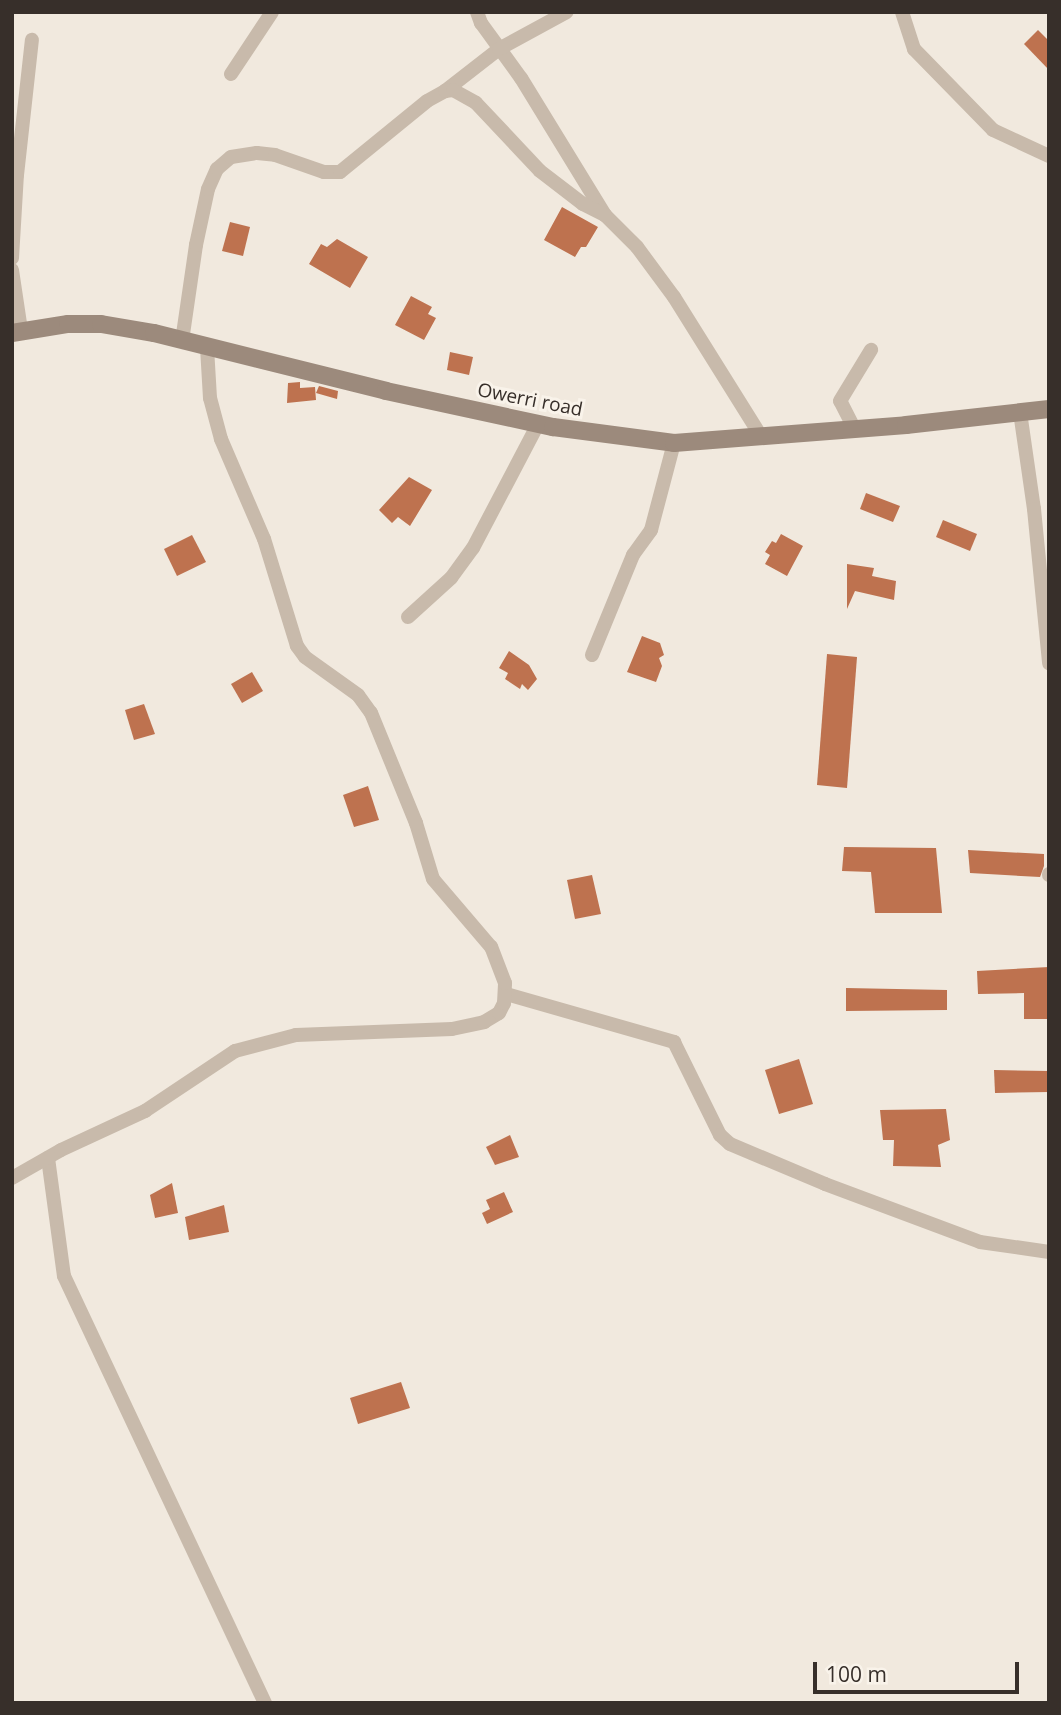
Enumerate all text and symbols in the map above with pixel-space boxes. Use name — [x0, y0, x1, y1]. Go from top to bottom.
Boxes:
street label: Owerri road — [475, 379, 585, 421]
scale bar — [816, 1648, 1023, 1692]
text: 100 m — [826, 1660, 887, 1688]

